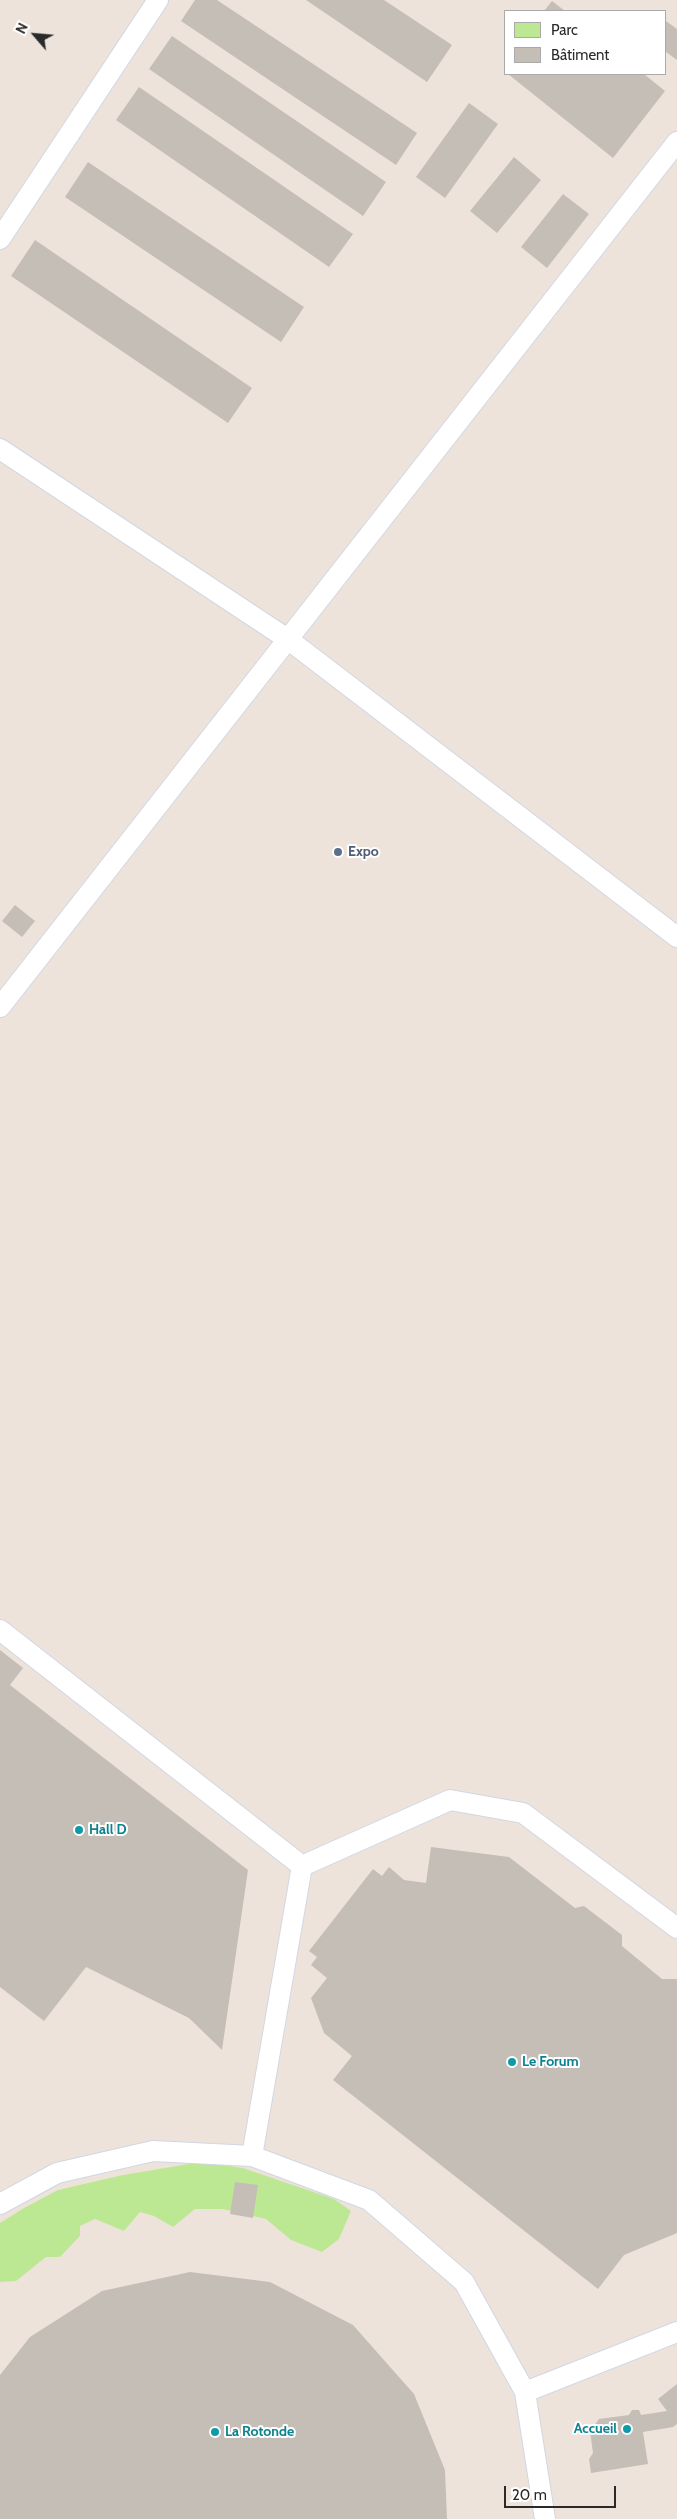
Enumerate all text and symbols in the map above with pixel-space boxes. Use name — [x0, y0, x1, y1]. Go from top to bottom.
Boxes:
north arrow — [10, 10, 60, 60]
legend — [504, 10, 667, 75]
text: N — [11, 20, 32, 37]
text: Parc — [551, 21, 578, 39]
text: Bâtiment — [551, 46, 609, 64]
place label: Expo — [348, 844, 379, 860]
marker: Expo — [332, 846, 344, 858]
place label: Hall D — [89, 1822, 127, 1838]
marker: Hall D — [73, 1824, 85, 1836]
place label: Le Forum — [522, 2054, 579, 2070]
marker: Le Forum — [506, 2056, 518, 2068]
place label: Accueil — [574, 2421, 617, 2437]
marker: Accueil — [621, 2423, 633, 2435]
place label: La Rotonde — [225, 2424, 294, 2440]
marker: La Rotonde — [209, 2426, 221, 2438]
scale bar — [507, 2476, 620, 2508]
text: 20 m — [512, 2486, 547, 2504]

